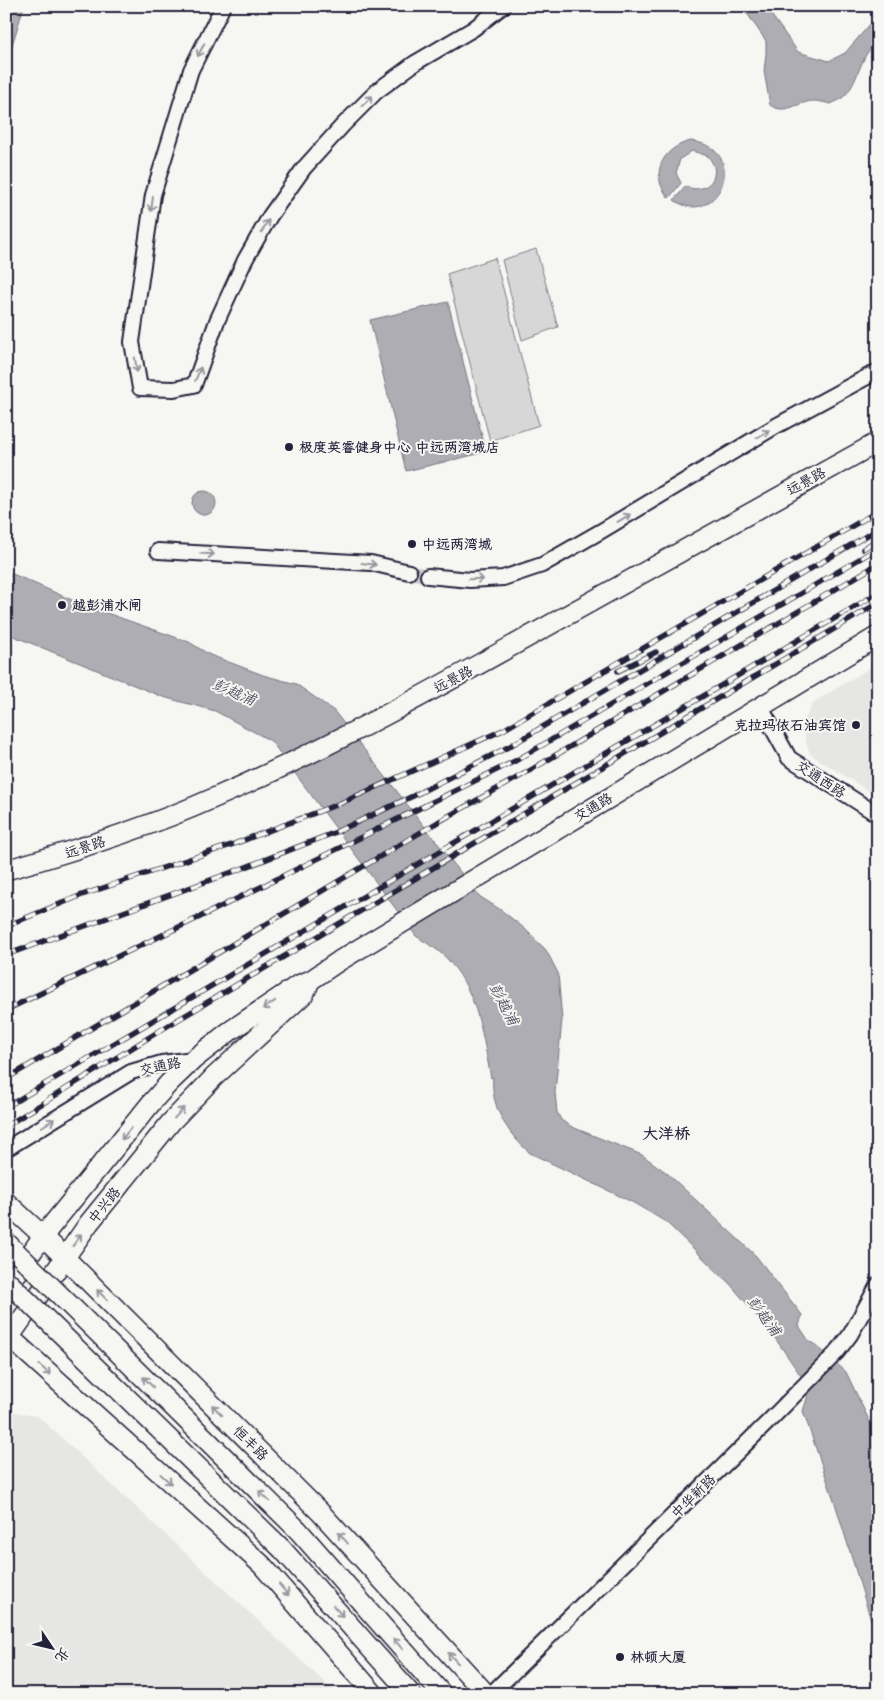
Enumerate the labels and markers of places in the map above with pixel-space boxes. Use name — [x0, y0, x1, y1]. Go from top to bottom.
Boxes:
place label: 极度英睿健身中心 中远两湾城店 — [299, 438, 500, 456]
marker: 极度英睿健身中心 中远两湾城店 — [283, 441, 295, 453]
place label: 中远两湾城 — [422, 535, 492, 553]
marker: 中远两湾城 — [406, 538, 418, 550]
place label: 越彭浦水闸 — [72, 596, 142, 614]
marker: 越彭浦水闸 — [56, 599, 68, 611]
place label: 克拉玛依石油宾馆 — [734, 716, 846, 734]
marker: 克拉玛依石油宾馆 — [850, 719, 862, 731]
place label: 林顿大厦 — [630, 1648, 686, 1666]
marker: 林顿大厦 — [614, 1651, 626, 1663]

